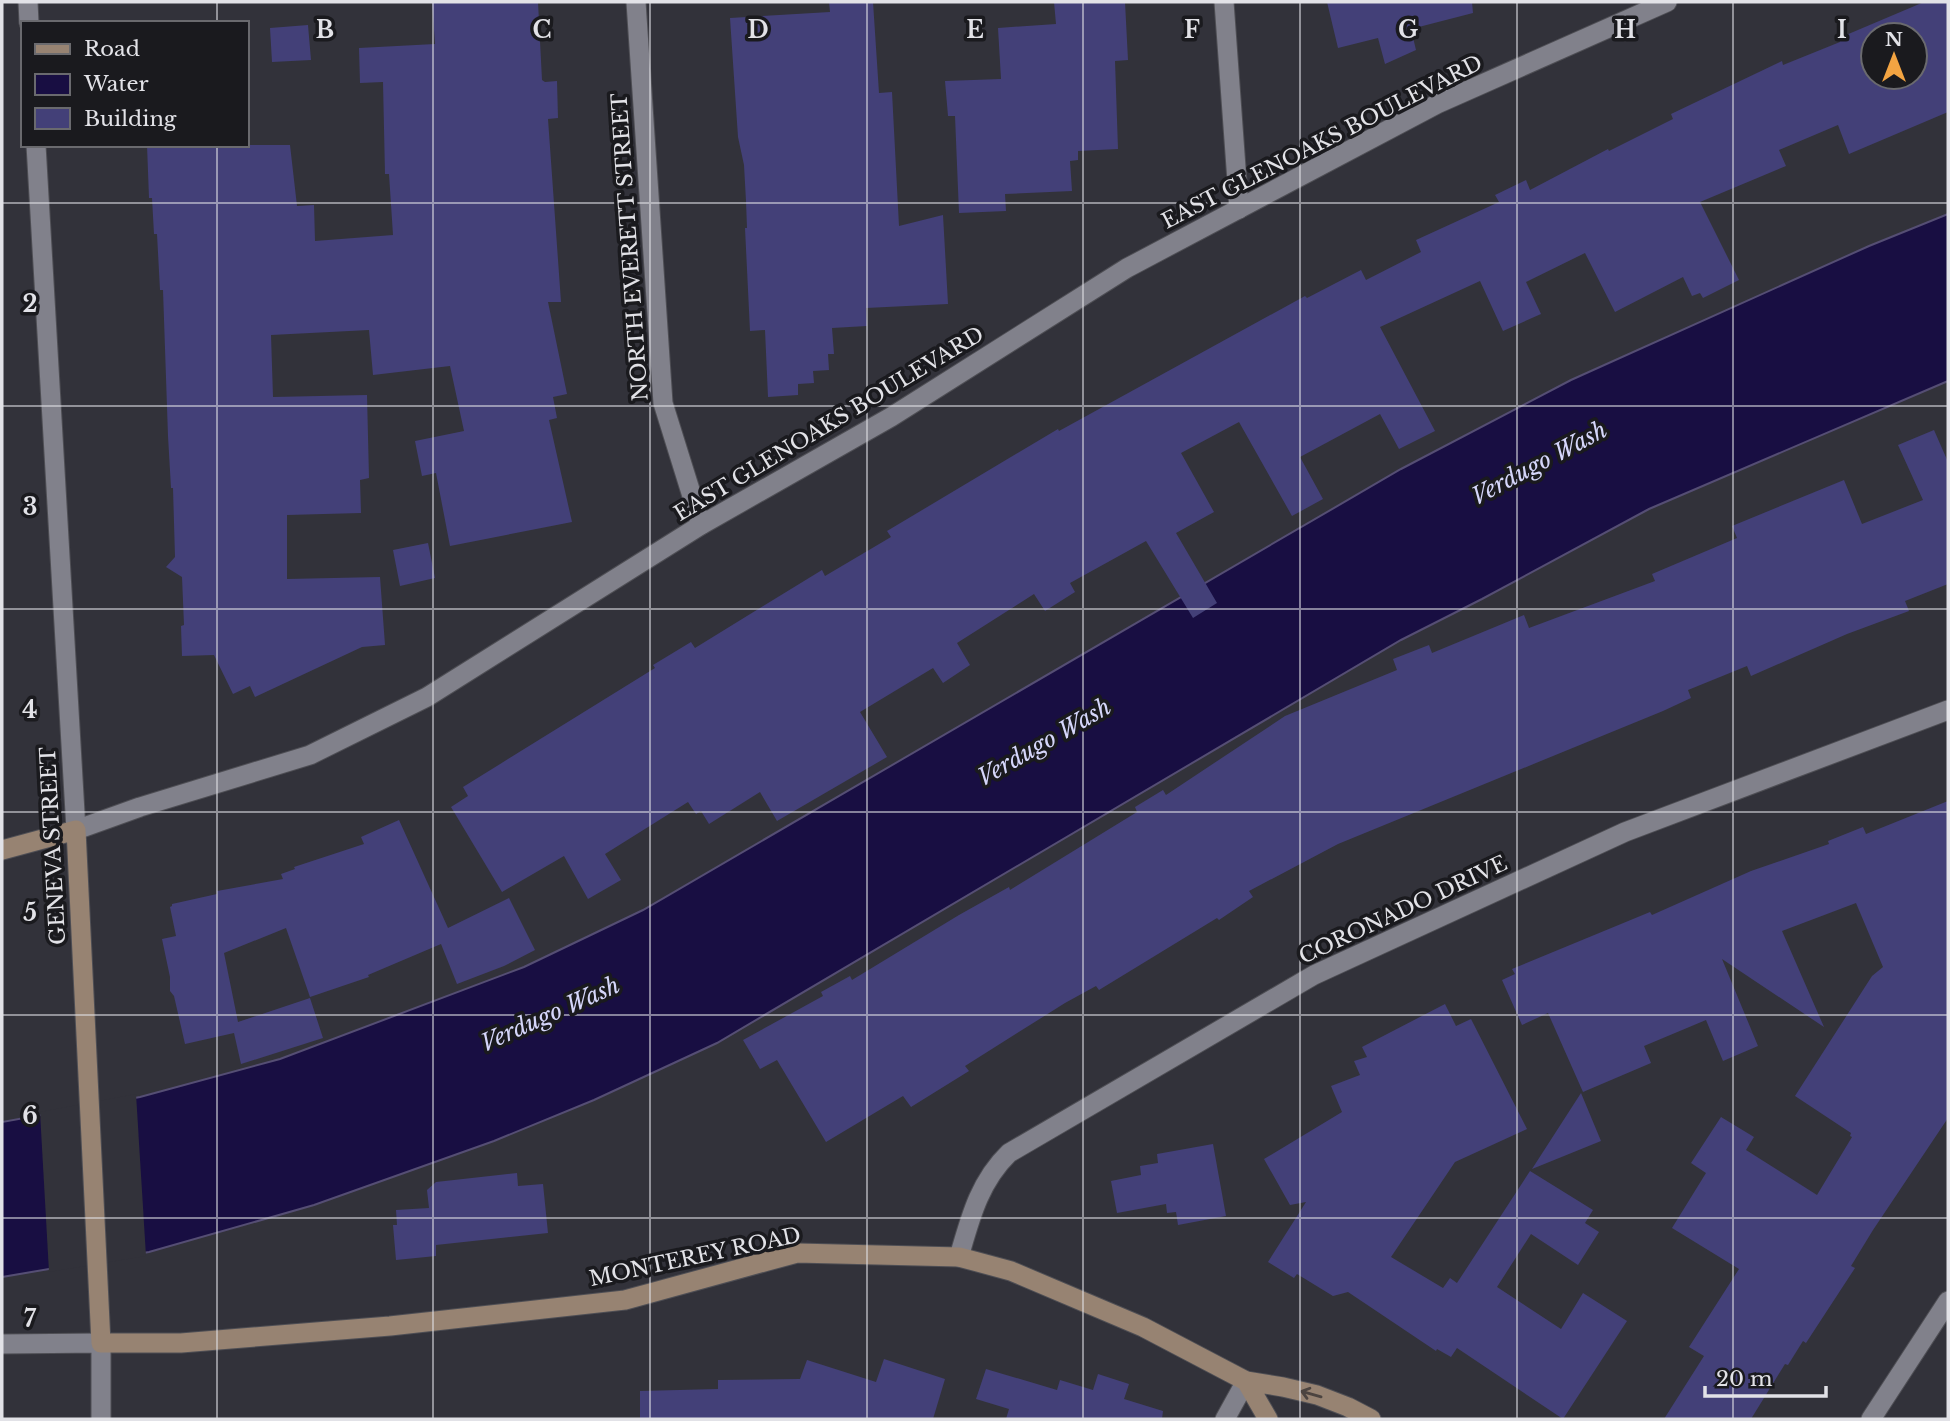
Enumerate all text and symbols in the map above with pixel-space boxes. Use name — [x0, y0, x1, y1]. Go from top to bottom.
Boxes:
text: B — [316, 16, 334, 44]
text: C — [533, 16, 551, 44]
text: D — [747, 16, 769, 44]
text: E — [966, 16, 984, 44]
text: F — [1184, 16, 1200, 44]
text: G — [1398, 16, 1418, 44]
text: H — [1614, 16, 1636, 44]
text: I — [1837, 16, 1847, 44]
legend — [21, 21, 248, 147]
north arrow — [1859, 21, 1929, 91]
text: N — [1885, 28, 1903, 51]
text: Road — [84, 36, 140, 62]
street label: EAST GLENOAKS BOULEVARD — [1157, 50, 1487, 234]
text: Water — [83, 71, 148, 97]
street label: NORTH EVERETT STREET — [606, 92, 654, 402]
text: Building — [84, 106, 177, 132]
text: 2 — [23, 290, 37, 318]
street label: EAST GLENOAKS BOULEVARD — [670, 321, 988, 527]
water label: Verdugo Wash — [1466, 416, 1612, 510]
text: 3 — [23, 493, 37, 521]
water label: Verdugo Wash — [972, 692, 1116, 792]
text: 4 — [22, 696, 38, 724]
street label: GENEVA STREET — [35, 746, 71, 946]
street label: CORONADO DRIVE — [1295, 850, 1511, 970]
text: 5 — [23, 899, 37, 927]
water label: Verdugo Wash — [476, 971, 624, 1057]
text: 6 — [22, 1102, 38, 1130]
street label: MONTEREY ROAD — [587, 1222, 803, 1292]
text: 7 — [24, 1305, 37, 1333]
scale bar — [1705, 1354, 1826, 1398]
text: 20 m — [1716, 1366, 1773, 1392]
one-way arrow — [1300, 1387, 1322, 1400]

